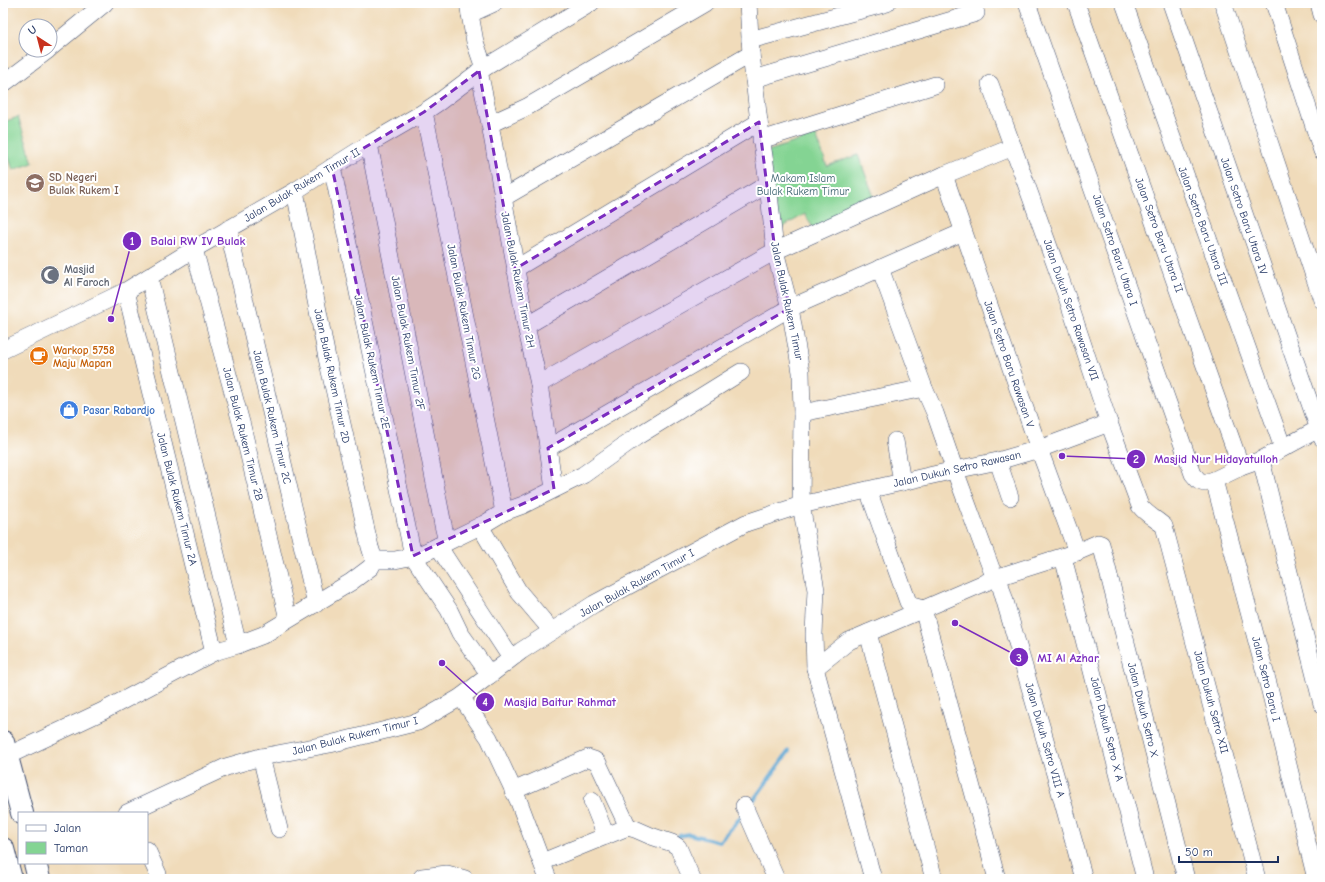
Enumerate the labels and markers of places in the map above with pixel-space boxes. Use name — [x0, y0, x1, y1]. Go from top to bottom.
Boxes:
place label: SD Negeri Bulak Rukem I — [49, 171, 119, 197]
school or university icon: SD Negeri Bulak Rukem I — [24, 172, 46, 194]
callout: Balai RW IV Bulak — [122, 229, 253, 253]
place label: Masjid Al Faroch — [64, 263, 110, 289]
mosque icon: Masjid Al Faroch — [39, 264, 61, 286]
place label: Warkop 5758 Maju Mapan — [53, 344, 115, 370]
cafe icon: Warkop 5758 Maju Mapan — [28, 345, 50, 367]
shop icon: Pasar Rabardjo — [58, 399, 80, 421]
place label: Pasar Rabardjo — [83, 404, 155, 417]
callout: Masjid Nur Hidayatulloh — [1126, 447, 1286, 471]
callout: MI Al Azhar — [1009, 645, 1107, 669]
callout: Masjid Baitur Rahmat — [475, 690, 624, 714]

